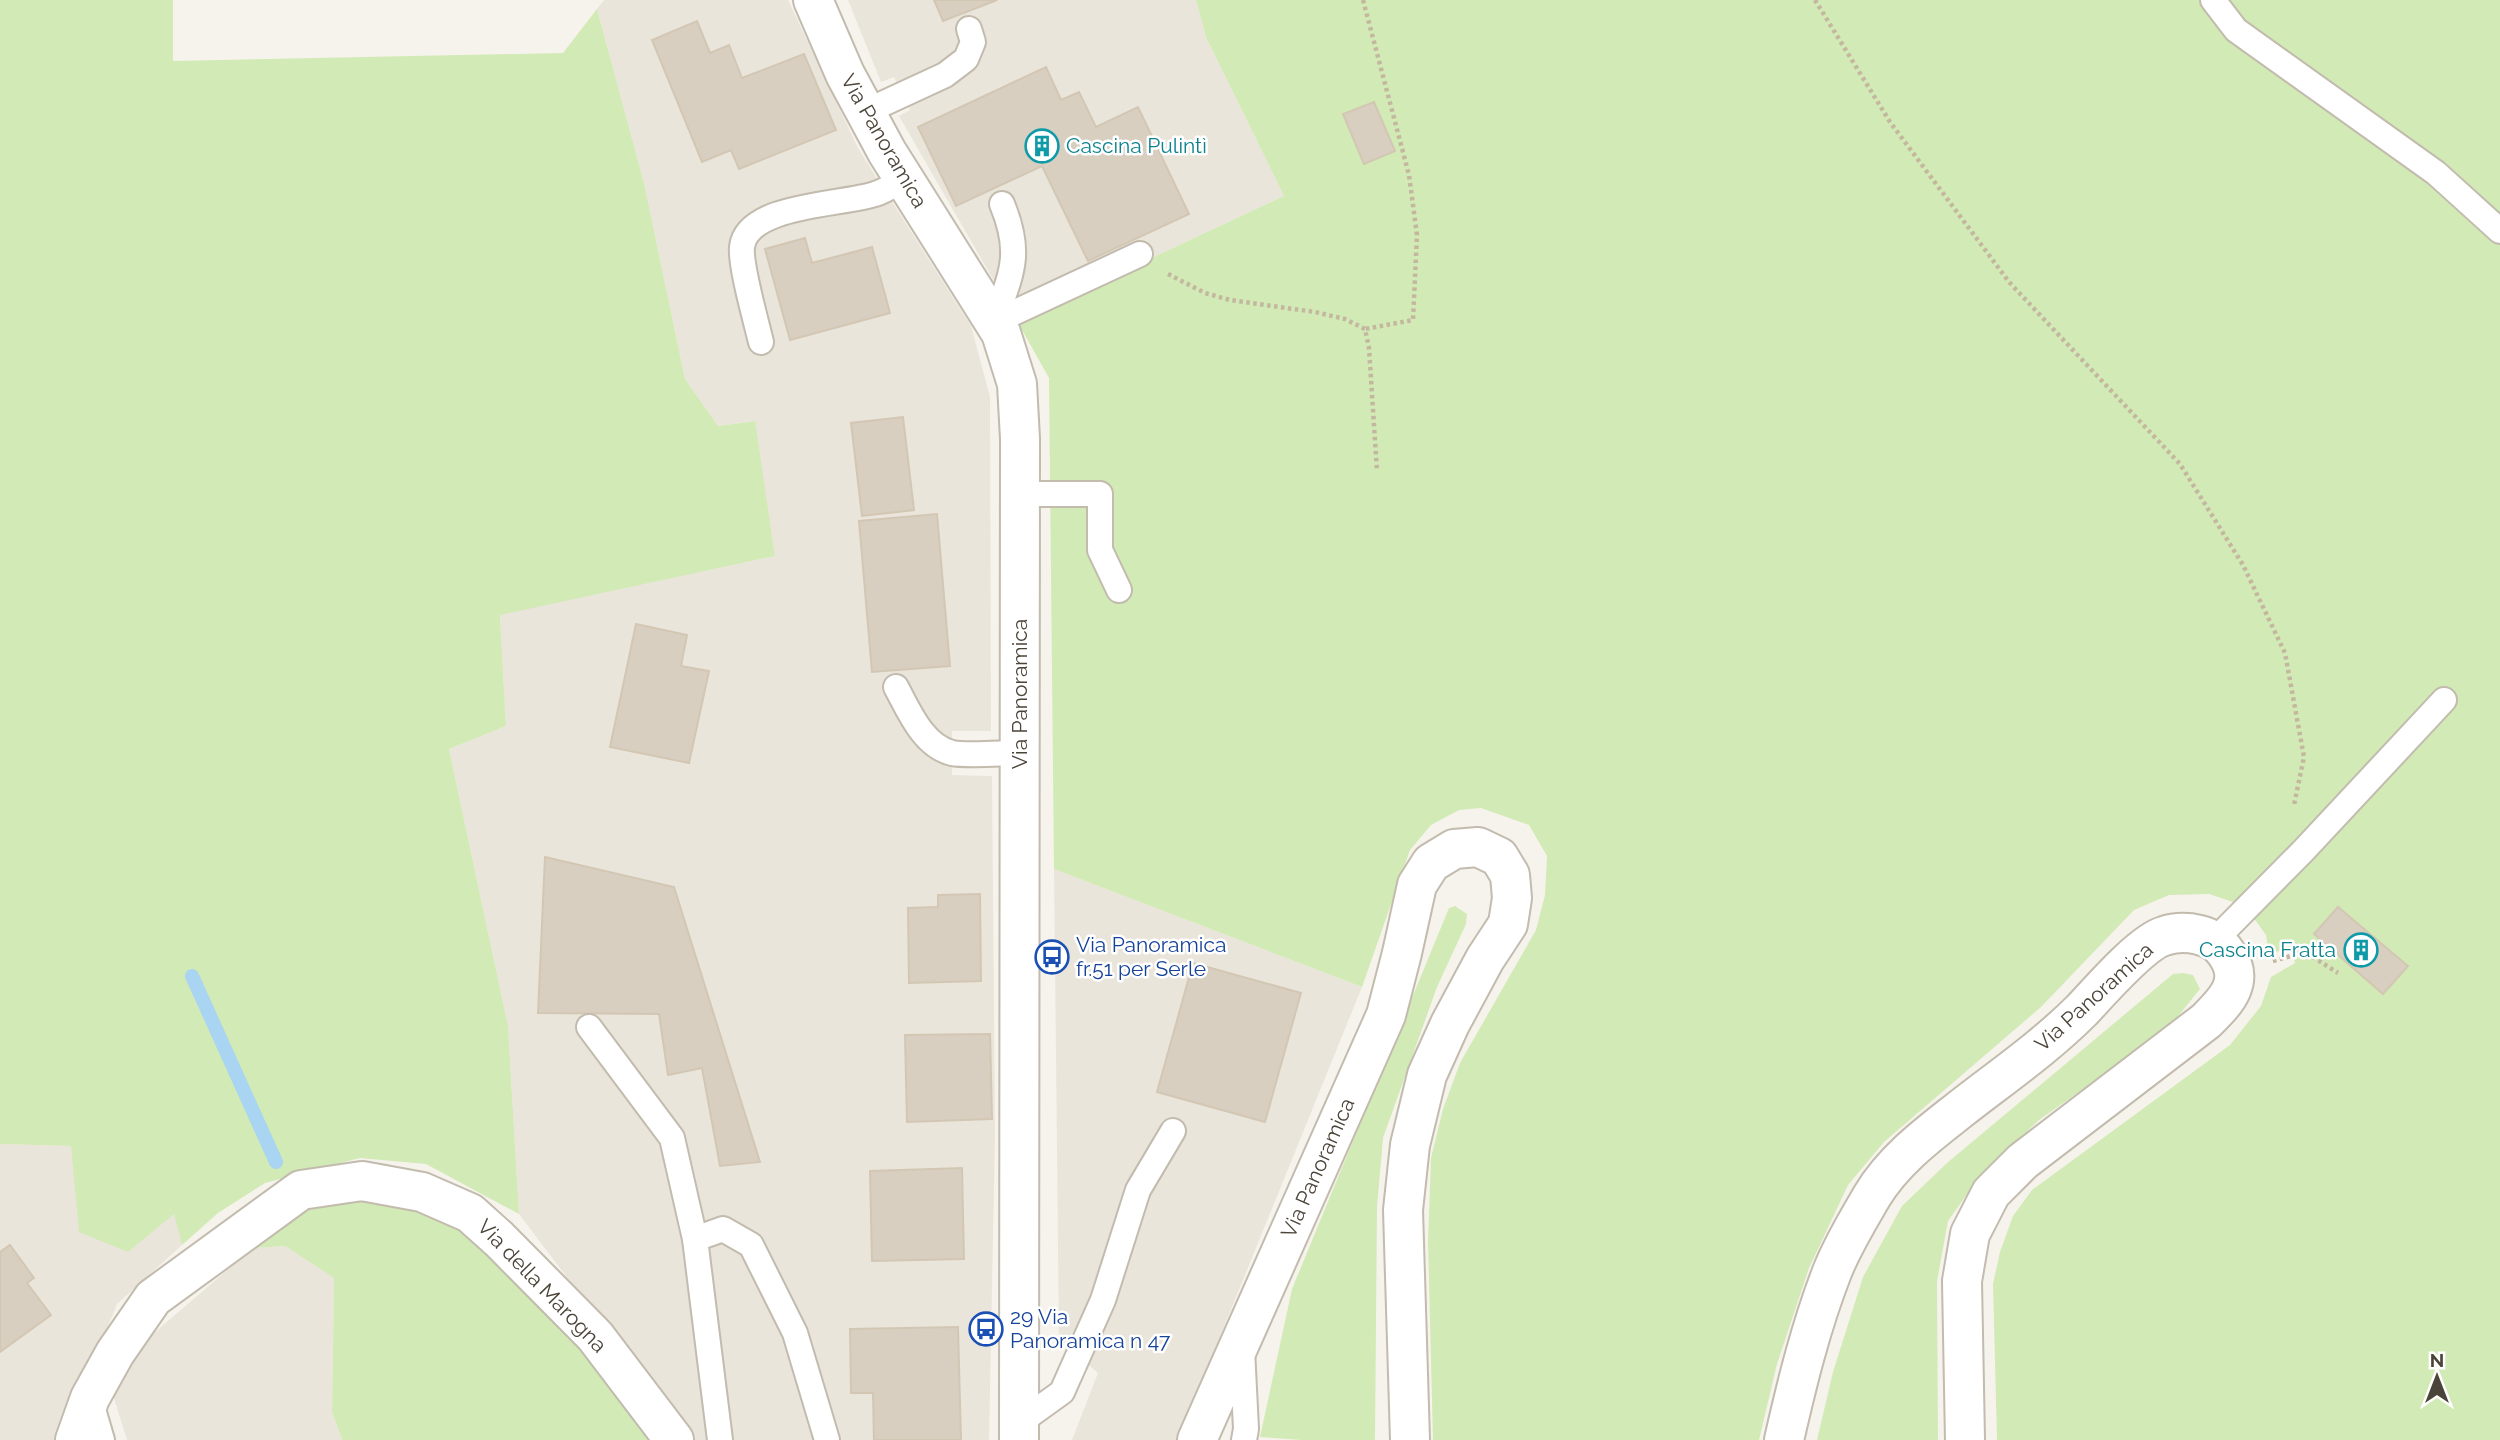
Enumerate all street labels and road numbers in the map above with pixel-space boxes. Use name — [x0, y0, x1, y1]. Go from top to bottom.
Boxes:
street label: Via Panoramica — [836, 69, 933, 212]
street label: Via Panoramica — [1007, 619, 1032, 769]
street label: Via Panoramica — [2029, 937, 2158, 1056]
street label: Via Panoramica — [1276, 1094, 1360, 1242]
street label: Via della Marogna — [473, 1214, 612, 1357]

